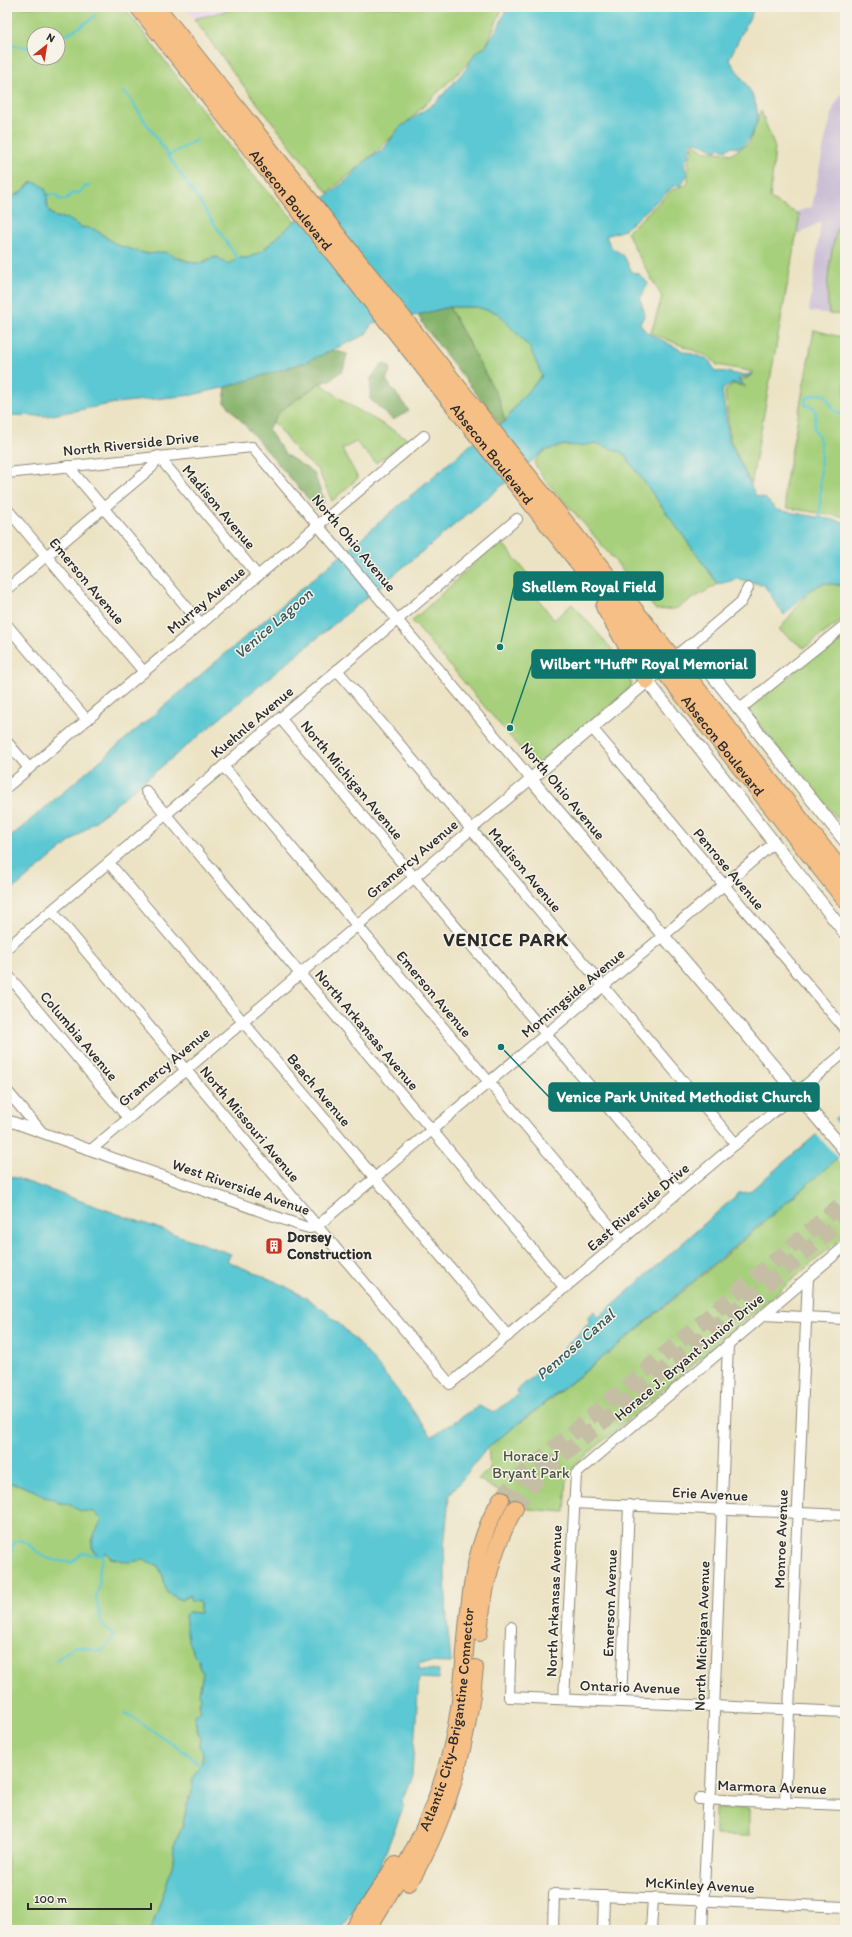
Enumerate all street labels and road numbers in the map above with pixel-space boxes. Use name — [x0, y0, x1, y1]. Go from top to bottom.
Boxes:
street label: Absecon Boulevard — [245, 146, 336, 254]
street label: Absecon Boulevard — [446, 400, 537, 508]
street label: North Riverside Drive — [62, 428, 200, 460]
street label: Madison Avenue — [178, 461, 260, 553]
street label: North Ohio Avenue — [308, 490, 400, 596]
street label: Emerson Avenue — [46, 534, 128, 628]
street label: Murray Avenue — [163, 562, 249, 638]
street label: Kuehnle Avenue — [207, 682, 297, 762]
street label: Absecon Boulevard — [677, 692, 768, 800]
street label: North Michigan Avenue — [297, 717, 407, 843]
street label: North Ohio Avenue — [517, 738, 609, 844]
street label: Gramercy Avenue — [362, 815, 462, 903]
street label: Madison Avenue — [484, 824, 566, 916]
street label: Penrose Avenue — [690, 824, 768, 914]
street label: Morningside Avenue — [518, 944, 628, 1042]
street label: Emerson Avenue — [393, 947, 475, 1041]
street label: North Arkansas Avenue — [311, 966, 423, 1094]
street label: Columbia Avenue — [36, 987, 122, 1085]
street label: Gramercy Avenue — [114, 1023, 214, 1111]
street label: Beach Avenue — [283, 1050, 355, 1130]
street label: North Missouri Avenue — [196, 1062, 304, 1186]
street label: West Riverside Avenue — [170, 1155, 312, 1219]
street label: East Riverside Drive — [583, 1159, 693, 1255]
street label: Horace J. Bryant Junior Drive — [611, 1289, 767, 1425]
street label: Erie Avenue — [671, 1483, 749, 1505]
street label: Monroe Avenue — [770, 1489, 792, 1589]
street label: North Arkansas Avenue — [542, 1525, 566, 1677]
street label: Emerson Avenue — [599, 1549, 621, 1657]
street label: North Michigan Avenue — [690, 1561, 714, 1711]
street label: Atlantic City–Brigantine Connector — [415, 1606, 478, 1834]
street label: Ontario Avenue — [579, 1676, 681, 1698]
street label: Marmora Avenue — [717, 1776, 827, 1798]
street label: McKinley Avenue — [645, 1873, 755, 1897]

